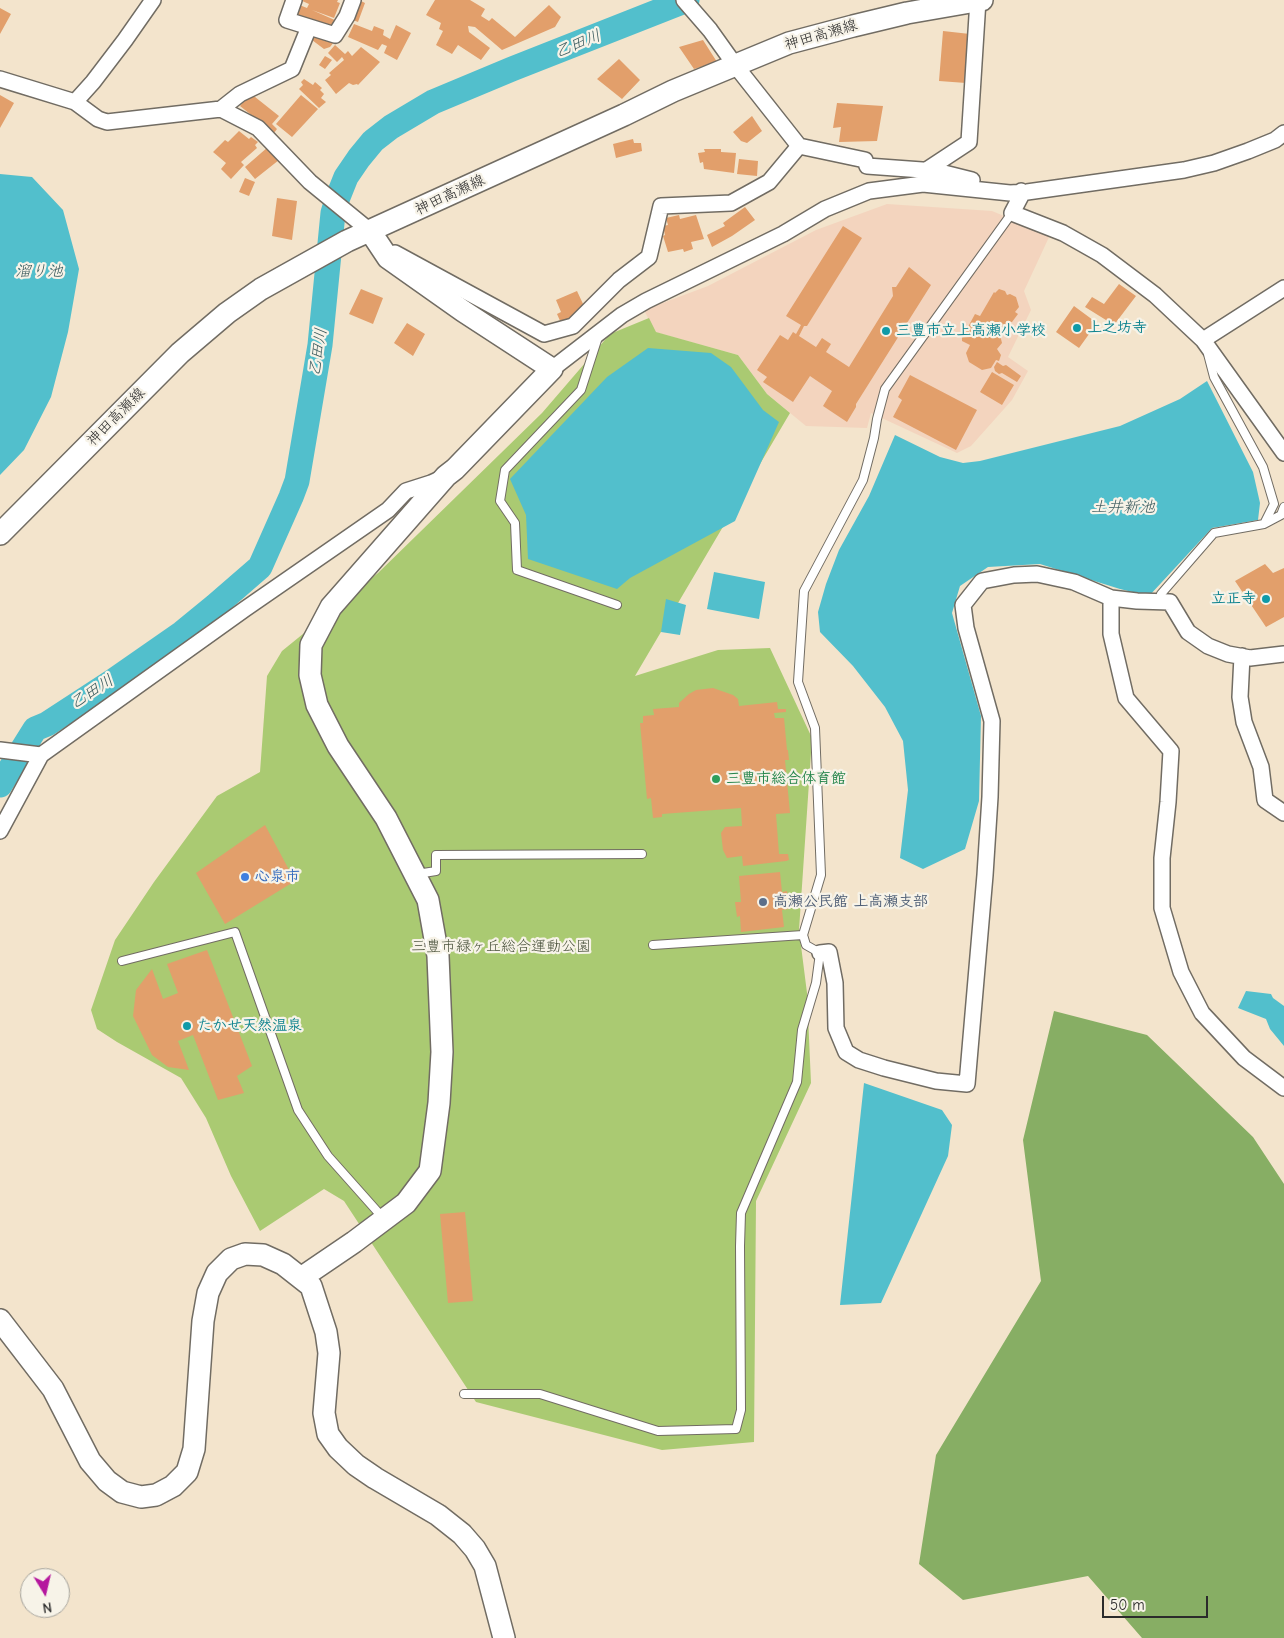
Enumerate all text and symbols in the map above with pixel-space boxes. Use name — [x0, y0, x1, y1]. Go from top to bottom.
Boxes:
street label: 神田高瀬線 — [782, 16, 860, 54]
water label: 乙田川 — [552, 26, 604, 62]
street label: 神田高瀬線 — [412, 171, 488, 219]
water label: 溜り池 — [15, 261, 63, 281]
place label: 上之坊寺 — [1087, 319, 1147, 337]
place label: 三豊市立上高瀬小学校 — [896, 322, 1046, 340]
marker: 上之坊寺 — [1071, 322, 1083, 334]
marker: 三豊市立上高瀬小学校 — [880, 325, 892, 337]
water label: 乙田川 — [305, 327, 331, 377]
street label: 神田高瀬線 — [83, 384, 149, 450]
water label: 土井新池 — [1091, 497, 1155, 517]
place label: 立正寺 — [1211, 590, 1256, 608]
marker: 立正寺 — [1260, 593, 1272, 605]
water label: 乙田川 — [67, 671, 117, 713]
place label: 三豊市総合体育館 — [726, 770, 846, 788]
marker: 三豊市総合体育館 — [710, 773, 722, 785]
place label: 心泉市 — [255, 868, 300, 886]
marker: 心泉市 — [239, 871, 251, 883]
place label: 高瀬公民館 上高瀬支部 — [773, 893, 928, 911]
marker: 高瀬公民館 上高瀬支部 — [757, 896, 769, 908]
park label: 三豊市緑ヶ丘総合運動公園 — [411, 938, 591, 956]
place label: たかせ天然温泉 — [197, 1017, 302, 1035]
marker: たかせ天然温泉 — [181, 1020, 193, 1032]
north arrow — [20, 1568, 70, 1618]
scale bar — [1104, 1586, 1210, 1618]
text: 50 m — [1110, 1596, 1145, 1614]
text: N — [41, 1598, 53, 1616]

